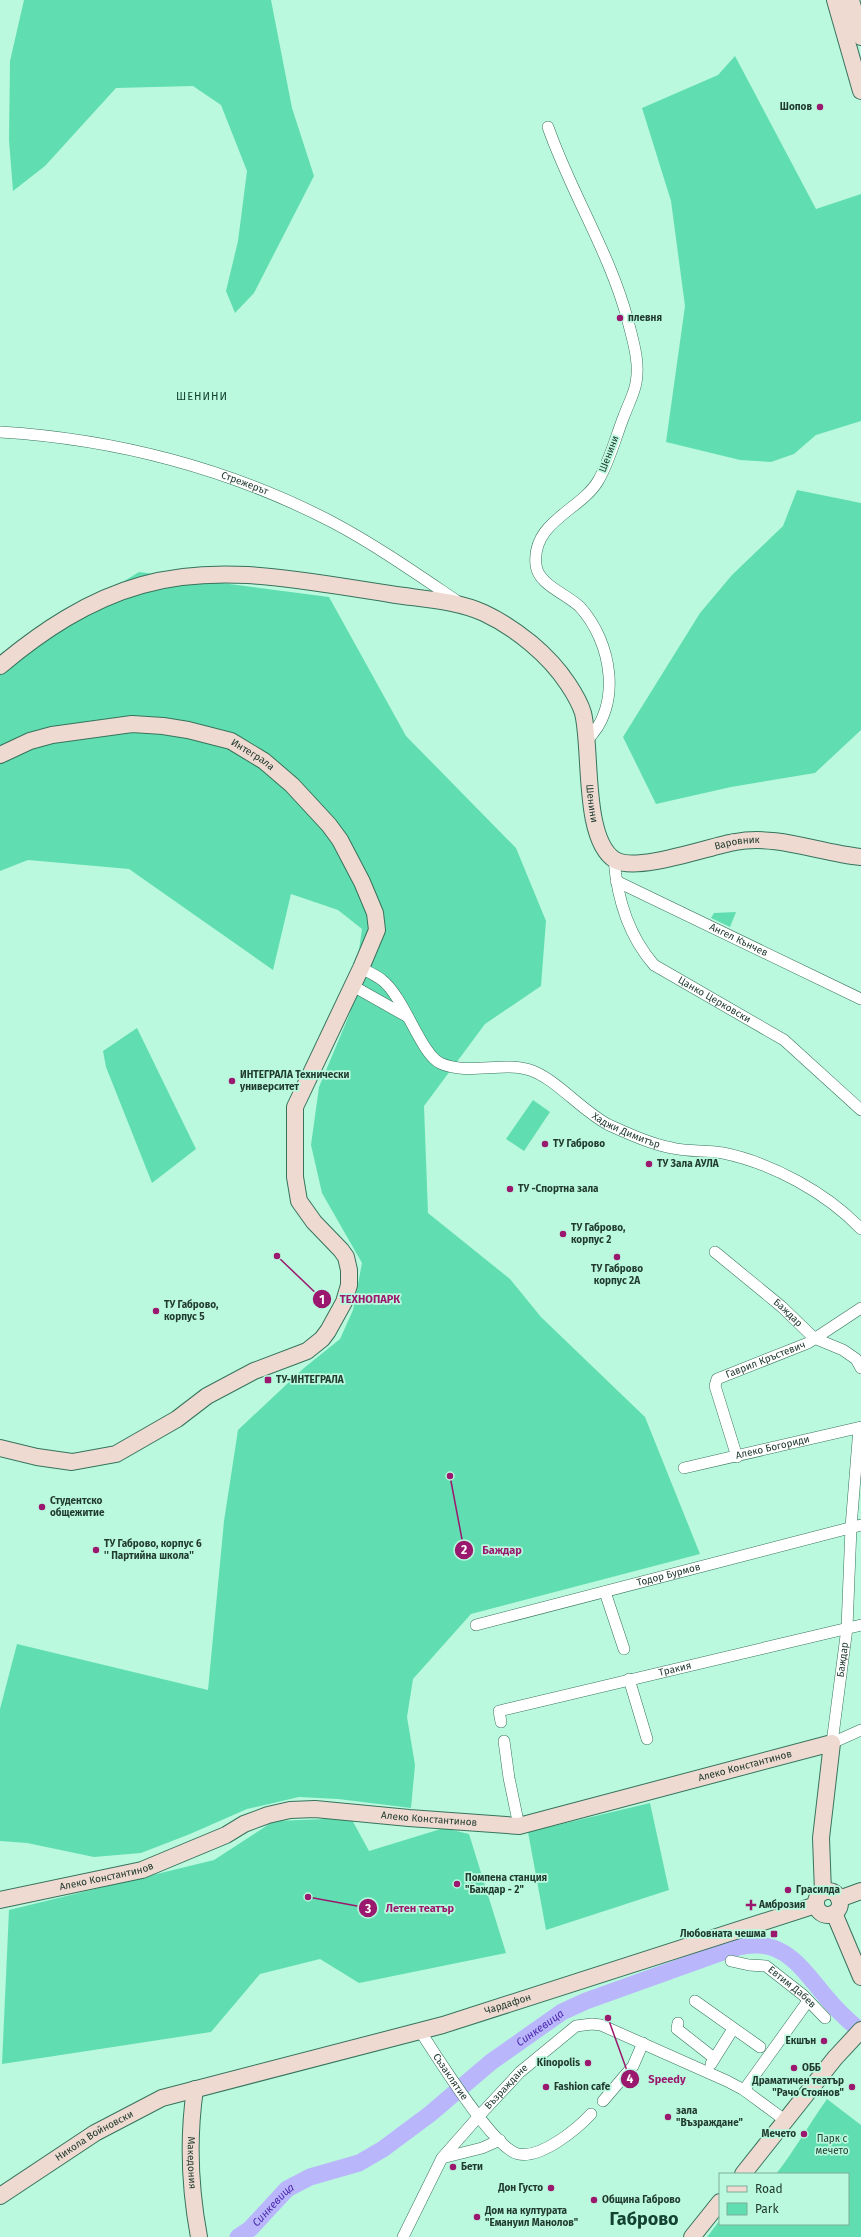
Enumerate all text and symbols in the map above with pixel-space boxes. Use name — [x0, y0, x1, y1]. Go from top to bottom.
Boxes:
place label: Шопов — [780, 101, 812, 113]
marker: Шопов — [815, 102, 825, 112]
place label: плевня — [628, 312, 662, 324]
marker: плевня — [615, 313, 625, 323]
district label: ШЕНИНИ — [176, 390, 228, 403]
street label: Шенини — [596, 434, 622, 474]
street label: Стрежерът — [220, 469, 271, 498]
street label: Интеграла — [229, 736, 277, 773]
street label: Шенини — [583, 784, 600, 824]
street label: Варовник — [713, 834, 761, 853]
street label: Ангел Кънчев — [707, 921, 770, 959]
street label: Цанко Церковски — [676, 974, 753, 1026]
place label: ИНТЕГРАЛА Технически университет — [239, 1069, 350, 1093]
marker: ИНТЕГРАЛА Технически университет — [227, 1076, 237, 1086]
street label: Хаджи Димитър — [590, 1110, 662, 1151]
place label: ТУ Габрово — [553, 1138, 605, 1150]
marker: ТУ Габрово — [540, 1139, 550, 1149]
place label: ТУ Зала АУЛА — [657, 1158, 720, 1170]
marker: ТУ Зала АУЛА — [644, 1159, 654, 1169]
place label: ТУ -Спортна зала — [518, 1183, 599, 1195]
marker: ТУ -Спортна зала — [505, 1184, 515, 1194]
place label: ТУ Габрово, корпус 2 — [571, 1222, 626, 1246]
marker: ТУ Габрово, корпус 2 — [558, 1229, 568, 1239]
marker: ТУ Габрово корпус 2А — [612, 1252, 622, 1262]
place label: ТУ Габрово корпус 2А — [591, 1263, 643, 1287]
callout: ТЕХНОПАРК — [312, 1288, 408, 1311]
text: 1 — [319, 1293, 325, 1307]
text: ТЕХНОПАРК — [340, 1293, 400, 1306]
street label: Баждар — [771, 1296, 805, 1329]
place label: ТУ Габрово, корпус 5 — [164, 1299, 219, 1323]
marker: ТУ Габрово, корпус 5 — [151, 1306, 161, 1316]
street label: Гаврил Кръстевич — [724, 1339, 807, 1381]
place label: ТУ-ИНТЕГРАЛА — [276, 1374, 345, 1386]
marker: ТУ-ИНТЕГРАЛА — [263, 1375, 273, 1385]
street label: Алеко Богориди — [734, 1433, 811, 1462]
place label: Студентско общежитие — [50, 1495, 105, 1519]
marker: Студентско общежитие — [37, 1502, 47, 1512]
place label: ТУ Габрово, корпус 6 '' Партийна школа'' — [104, 1538, 202, 1562]
callout: Баждар — [454, 1538, 530, 1561]
text: 2 — [461, 1543, 467, 1557]
text: Баждар — [482, 1544, 522, 1557]
marker: ТУ Габрово, корпус 6 '' Партийна школа'' — [91, 1545, 101, 1555]
street label: Тодор Бурмов — [636, 1561, 702, 1589]
street label: Баждар — [835, 1641, 851, 1678]
street label: Тракия — [657, 1660, 692, 1679]
street label: Алеко Константинов — [697, 1748, 793, 1784]
street label: Алеко Константинов — [381, 1809, 478, 1829]
street label: Алеко Константинов — [58, 1860, 156, 1893]
place label: Помпена станция "Баждар - 2" — [465, 1872, 547, 1896]
marker: Помпена станция "Баждар - 2" — [452, 1879, 462, 1889]
place label: Грасилда — [796, 1884, 840, 1896]
marker: Грасилда — [783, 1885, 793, 1895]
callout: Летен театър — [358, 1897, 463, 1920]
place label: Амброзия — [758, 1899, 805, 1911]
marker: Амброзия — [746, 1900, 756, 1910]
text: 3 — [364, 1902, 371, 1916]
text: Летен театър — [386, 1902, 455, 1915]
place label: Любовната чешма — [680, 1928, 767, 1940]
marker: Любовната чешма — [769, 1929, 779, 1939]
street label: Евтим Дабев — [765, 1964, 819, 2011]
street label: Чардафон — [483, 1991, 533, 2017]
water label: Синкевица — [514, 2007, 566, 2049]
place label: Екшън — [786, 2035, 816, 2047]
marker: Екшън — [819, 2036, 829, 2046]
street label: Съзаклятие — [430, 2051, 470, 2103]
place label: Kinopolis — [537, 2057, 580, 2069]
marker: Kinopolis — [583, 2058, 593, 2068]
street label: Възраждане — [482, 2062, 530, 2112]
place label: ОББ — [802, 2062, 821, 2074]
marker: ОББ — [789, 2063, 799, 2073]
callout: Speedy — [620, 2068, 693, 2091]
text: 4 — [627, 2072, 634, 2086]
text: Speedy — [648, 2073, 686, 2086]
place label: Драматичен театър "Рачо Стоянов" — [751, 2075, 844, 2099]
place label: Fashion cafe — [554, 2081, 611, 2093]
marker: Fashion cafe — [541, 2082, 551, 2092]
marker: Драматичен театър "Рачо Стоянов" — [847, 2082, 857, 2092]
place label: зала "Възраждане" — [676, 2105, 743, 2129]
street label: Никола Войновски — [53, 2108, 135, 2164]
marker: зала "Възраждане" — [663, 2112, 673, 2122]
place label: Мечето — [762, 2128, 796, 2140]
marker: Мечето — [799, 2129, 809, 2139]
park label: Парк с мечето — [816, 2133, 849, 2157]
street label: Македония — [185, 2136, 198, 2190]
place label: Бети — [461, 2161, 483, 2173]
marker: Бети — [448, 2162, 458, 2172]
legend — [719, 2173, 849, 2225]
water label: Синкевица — [249, 2180, 296, 2229]
place label: Дон Густо — [497, 2182, 543, 2194]
text: Road — [755, 2182, 783, 2196]
marker: Дон Густо — [546, 2183, 556, 2193]
place label: Община Габрово — [602, 2194, 681, 2206]
marker: Община Габрово — [589, 2195, 599, 2205]
text: Park — [755, 2202, 779, 2216]
place label: Дом на културата "Емануил Манолов" — [484, 2205, 578, 2229]
district label: Габрово — [609, 2208, 679, 2230]
marker: Дом на културата "Емануил Манолов" — [472, 2212, 482, 2222]

